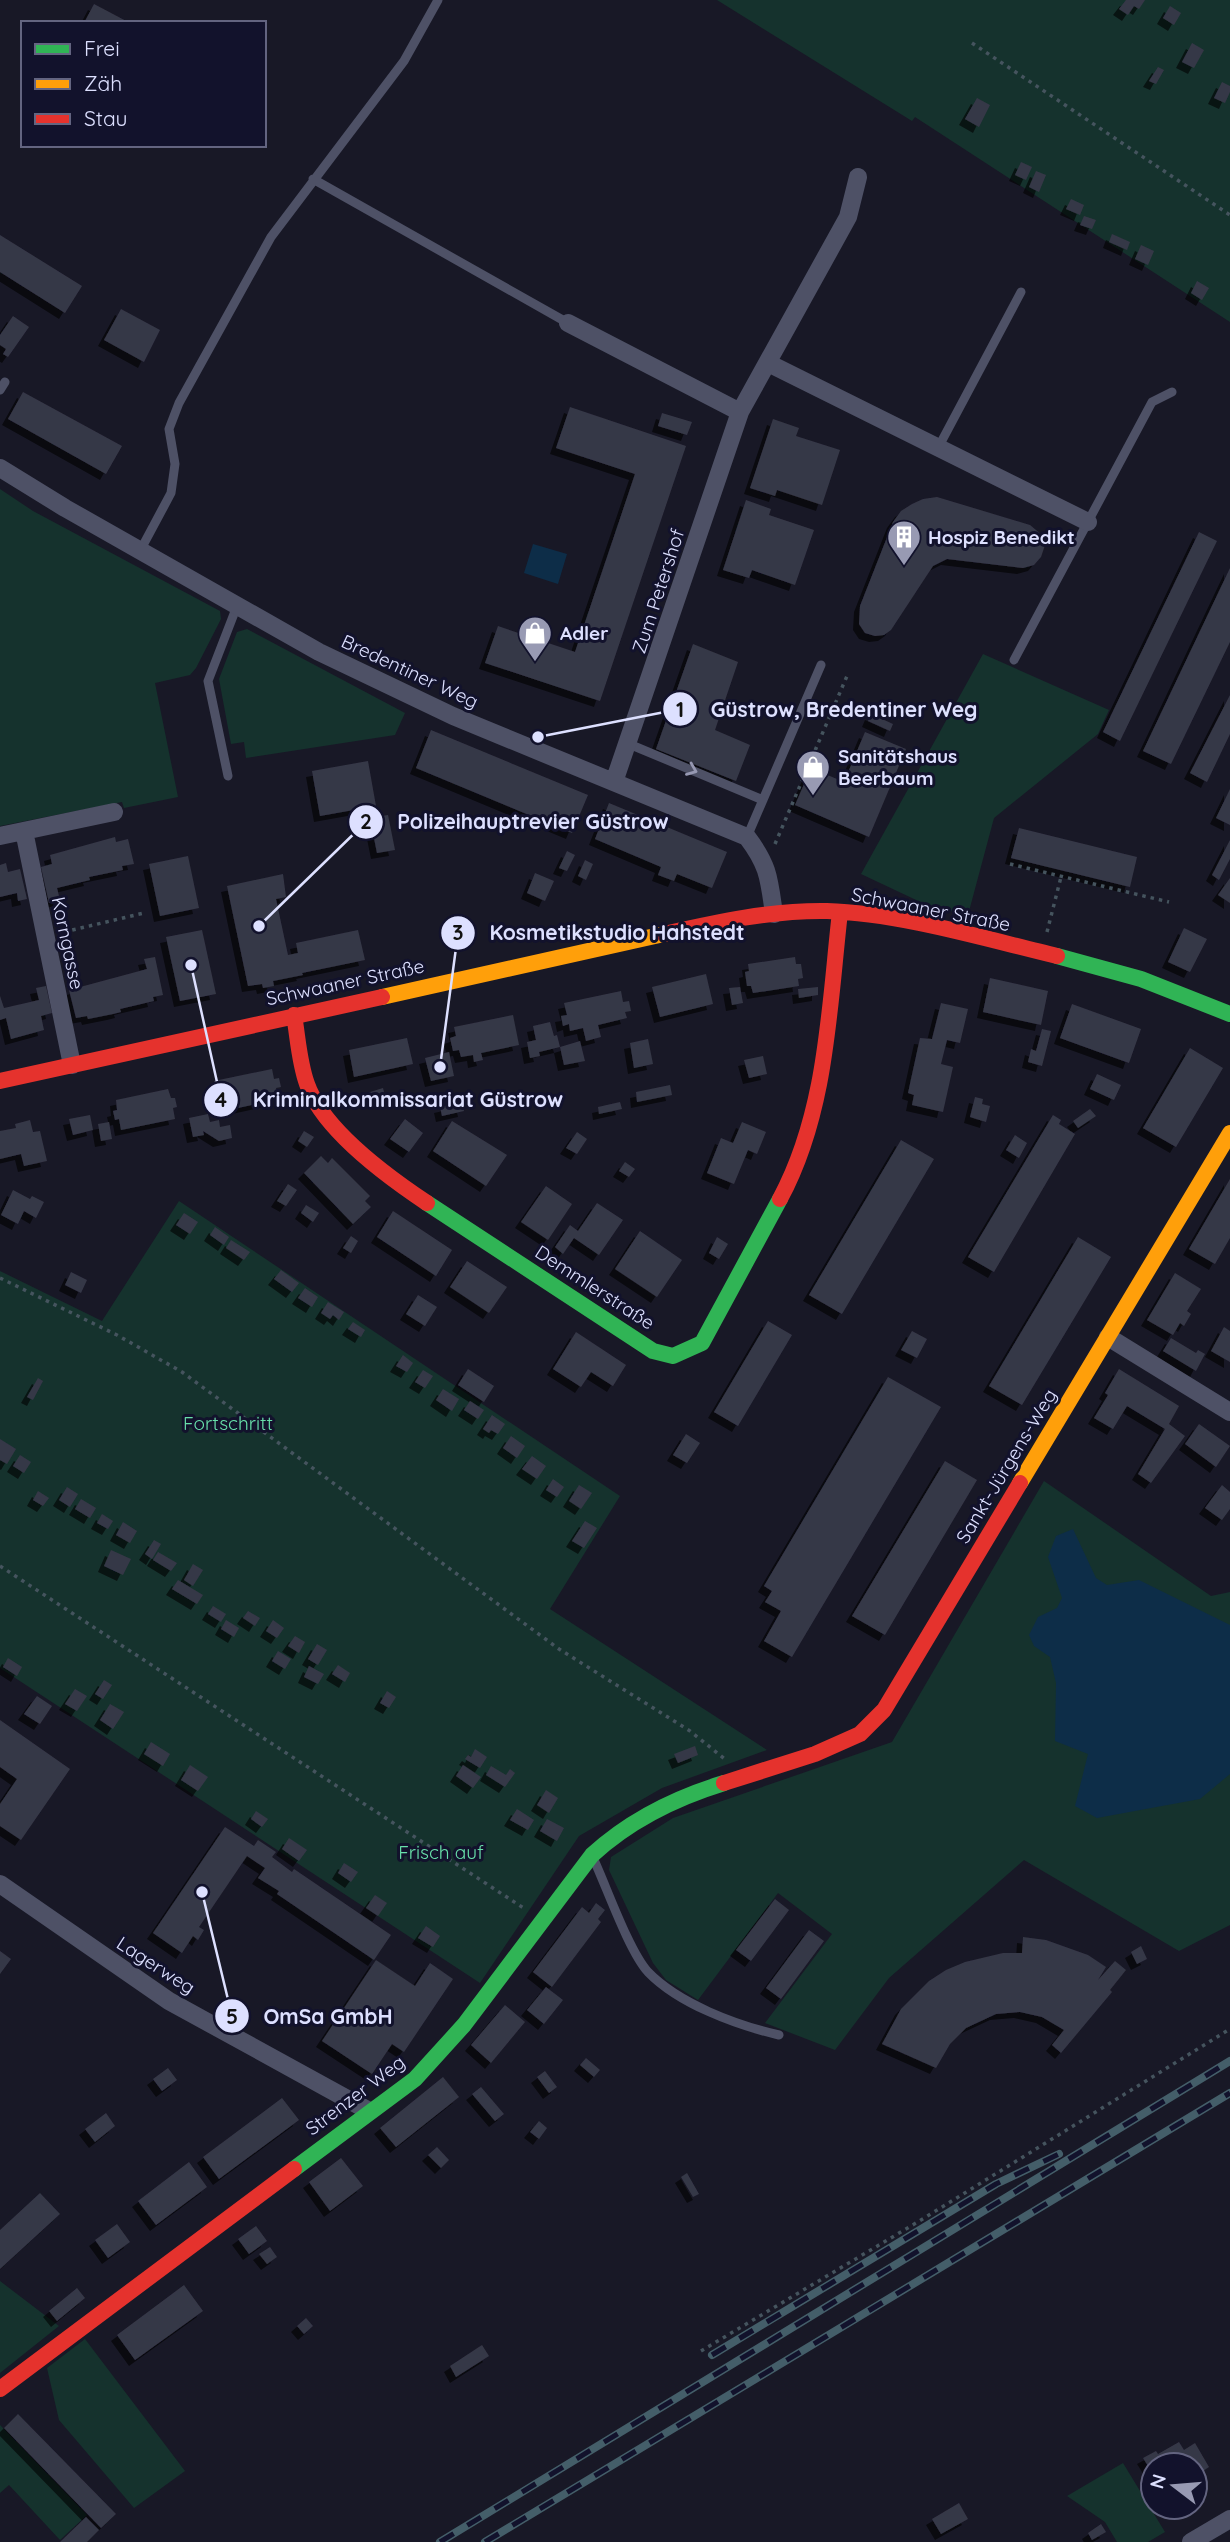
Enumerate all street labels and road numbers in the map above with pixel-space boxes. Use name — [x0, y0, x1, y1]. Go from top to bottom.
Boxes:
street label: Zum Petershof — [627, 525, 690, 656]
street label: Bredentiner Weg — [338, 629, 482, 713]
street label: Schwaaner Straße — [850, 882, 1012, 936]
street label: Korngasse — [46, 895, 90, 991]
street label: Schwaaner Straße — [264, 954, 426, 1010]
street label: Demmlerstraße — [531, 1239, 659, 1335]
street label: Sankt-Jürgens-Weg — [950, 1384, 1062, 1548]
street label: Lagerweg — [112, 1931, 200, 1999]
street label: Strenzer Weg — [300, 2050, 410, 2140]

